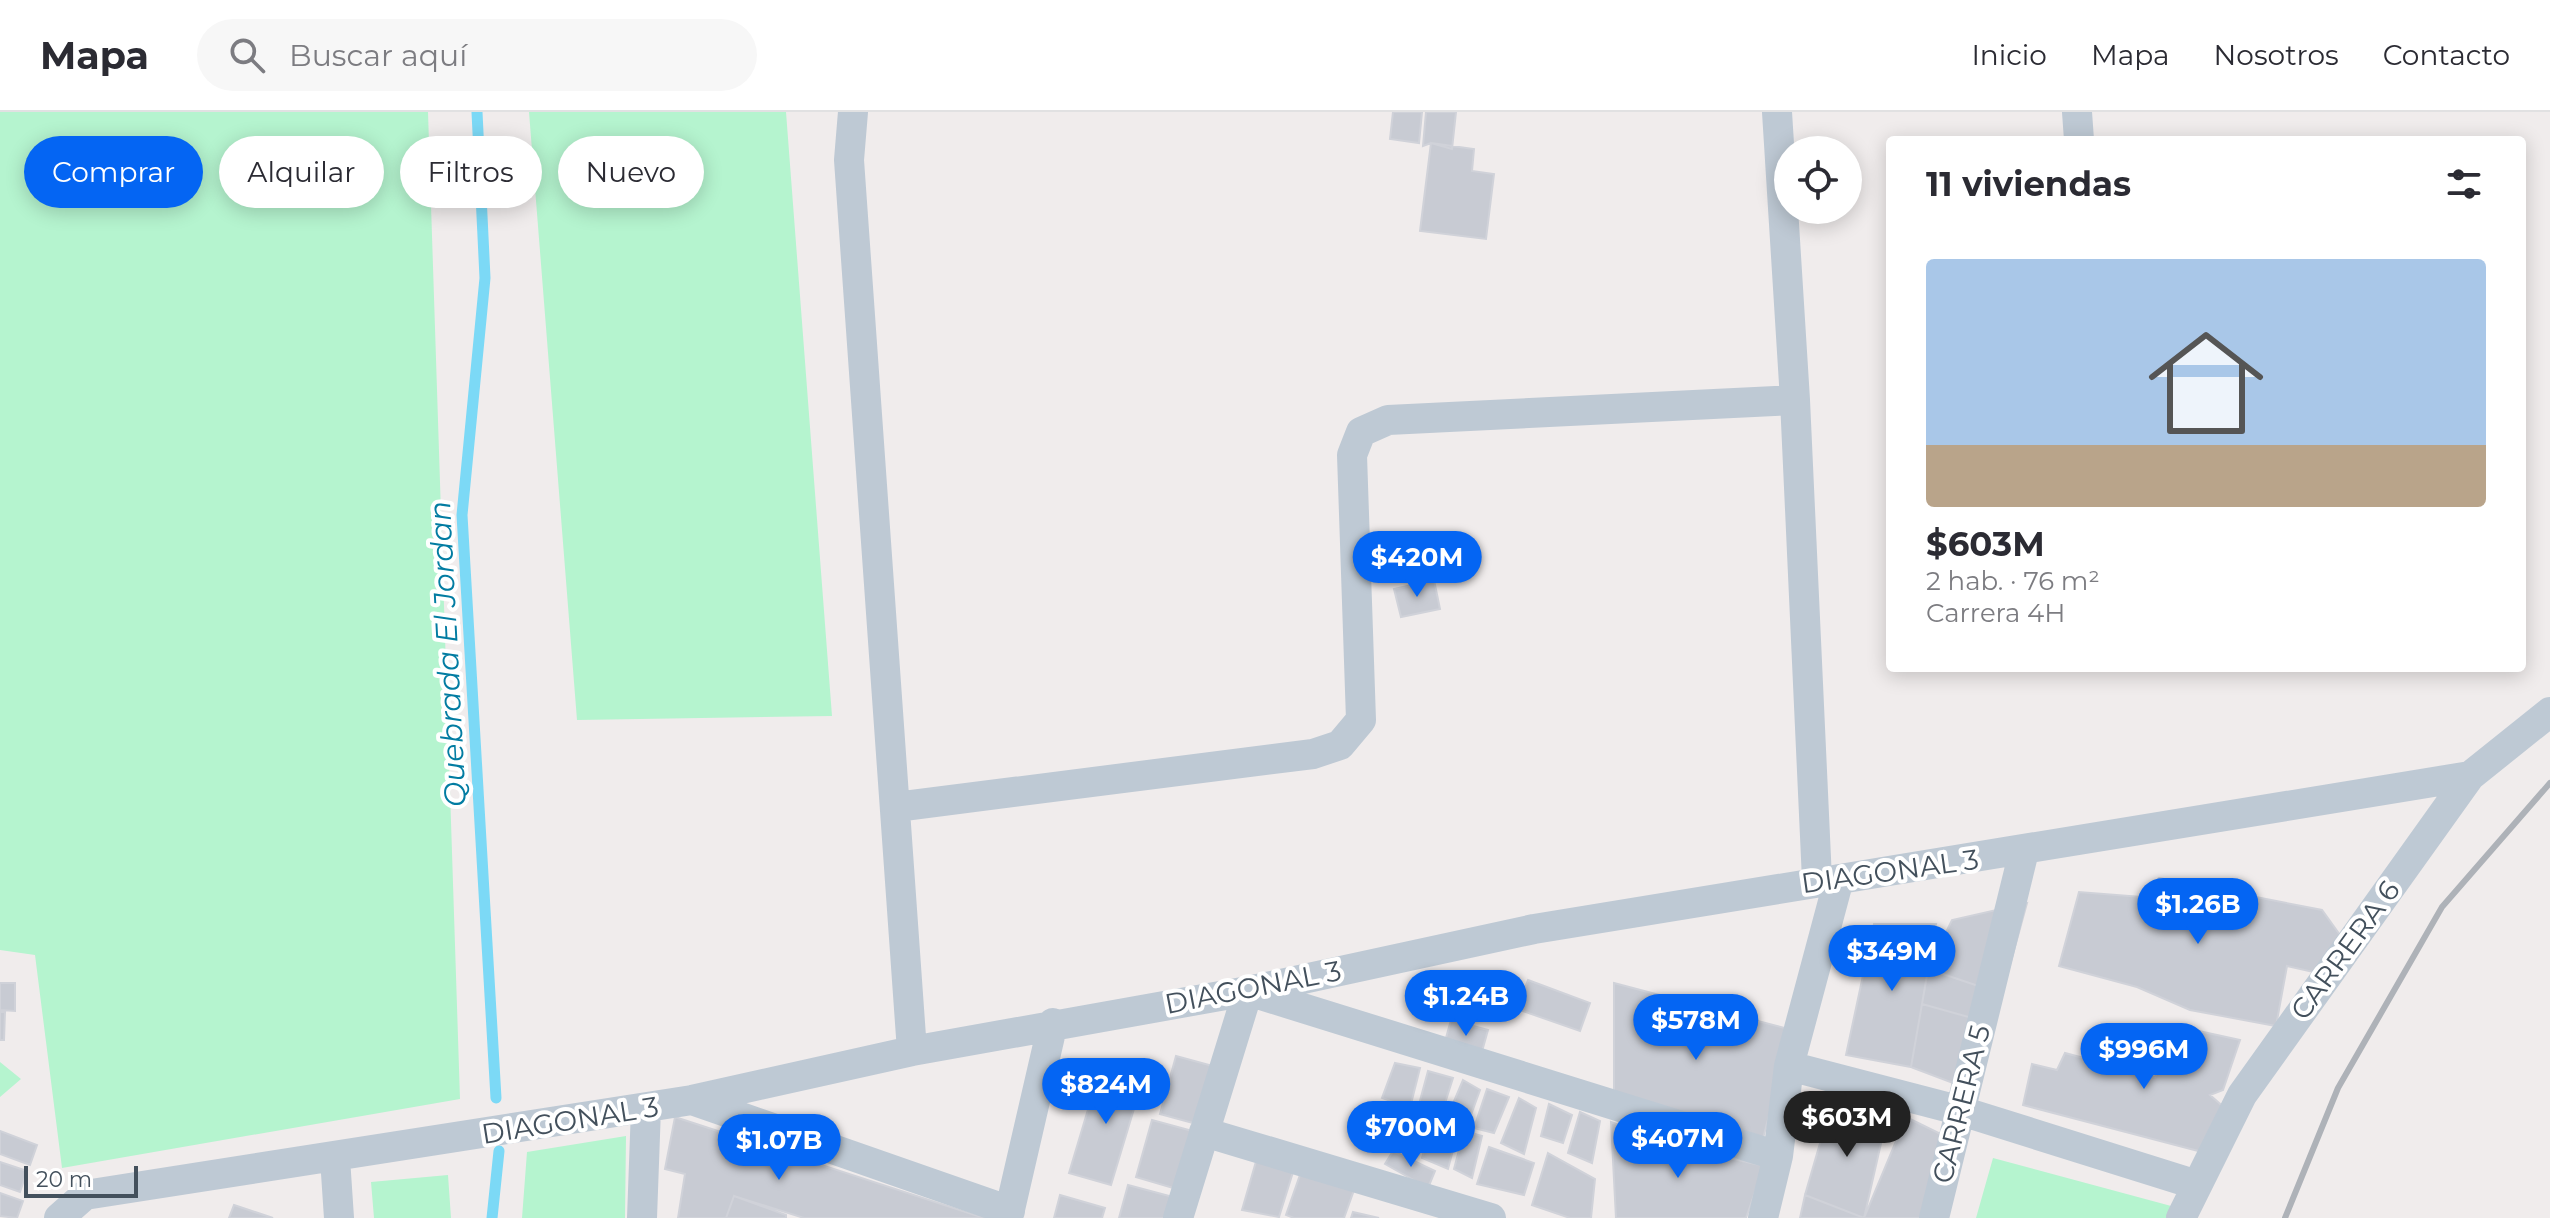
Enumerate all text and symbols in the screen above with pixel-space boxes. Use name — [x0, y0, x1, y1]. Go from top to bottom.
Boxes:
search box — [197, 19, 757, 91]
text: Mapa — [40, 32, 149, 79]
icon: search — [225, 33, 269, 77]
text: Buscar aquí — [289, 37, 467, 74]
text: Inicio — [1971, 38, 2047, 72]
text: Mapa — [2091, 38, 2170, 72]
text: Nosotros — [2214, 38, 2339, 72]
text: Contacto — [2383, 38, 2510, 72]
chip: Comprar — [24, 136, 203, 208]
chip: Alquilar — [219, 136, 384, 208]
chip: Filtros — [400, 136, 542, 208]
chip: Nuevo — [558, 136, 704, 208]
map controls — [1774, 136, 1862, 224]
button: locate — [1774, 136, 1862, 224]
icon: filters — [2442, 162, 2486, 206]
text: 11 viviendas — [1926, 163, 2131, 205]
icon: home — [2134, 311, 2278, 455]
water label: Quebrada El Jordan — [421, 500, 474, 808]
text: $603M — [1926, 523, 2045, 565]
pin: $420M — [1361, 531, 1473, 599]
text: $420M — [1371, 541, 1463, 573]
text: 2 hab. · 76 m² — [1926, 565, 2100, 597]
text: Carrera 4H — [1926, 597, 2065, 629]
street label: DIAGONAL 3 — [1799, 842, 1981, 900]
street label: CARRERA 6 — [2283, 874, 2407, 1026]
pin: $1.26B — [2133, 878, 2263, 946]
text: $1.26B — [2155, 888, 2241, 920]
pin: $349M — [1836, 925, 1948, 993]
text: $349M — [1846, 935, 1938, 967]
street label: DIAGONAL 3 — [1162, 953, 1344, 1021]
pin: $1.24B — [1401, 970, 1531, 1038]
text: $1.24B — [1423, 980, 1509, 1012]
pin: $578M — [1640, 994, 1752, 1062]
text: $578M — [1651, 1004, 1741, 1036]
street label: CARRERA 5 — [1925, 1021, 1997, 1187]
pin: $996M — [2088, 1023, 2200, 1091]
text: $996M — [2099, 1033, 2189, 1065]
pin: $824M — [1050, 1058, 1162, 1126]
text: $824M — [1060, 1068, 1152, 1100]
street label: DIAGONAL 3 — [479, 1089, 661, 1151]
pin: $603M — [1791, 1091, 1903, 1159]
pin: $700M — [1355, 1101, 1467, 1169]
text: $603M — [1802, 1101, 1892, 1133]
text: $700M — [1365, 1111, 1457, 1143]
pin: $407M — [1622, 1112, 1734, 1180]
pin: $1.07B — [714, 1114, 844, 1182]
text: $407M — [1631, 1122, 1725, 1154]
text: $1.07B — [736, 1124, 822, 1156]
scale bar — [24, 1162, 138, 1198]
text: 20 m — [36, 1166, 92, 1193]

